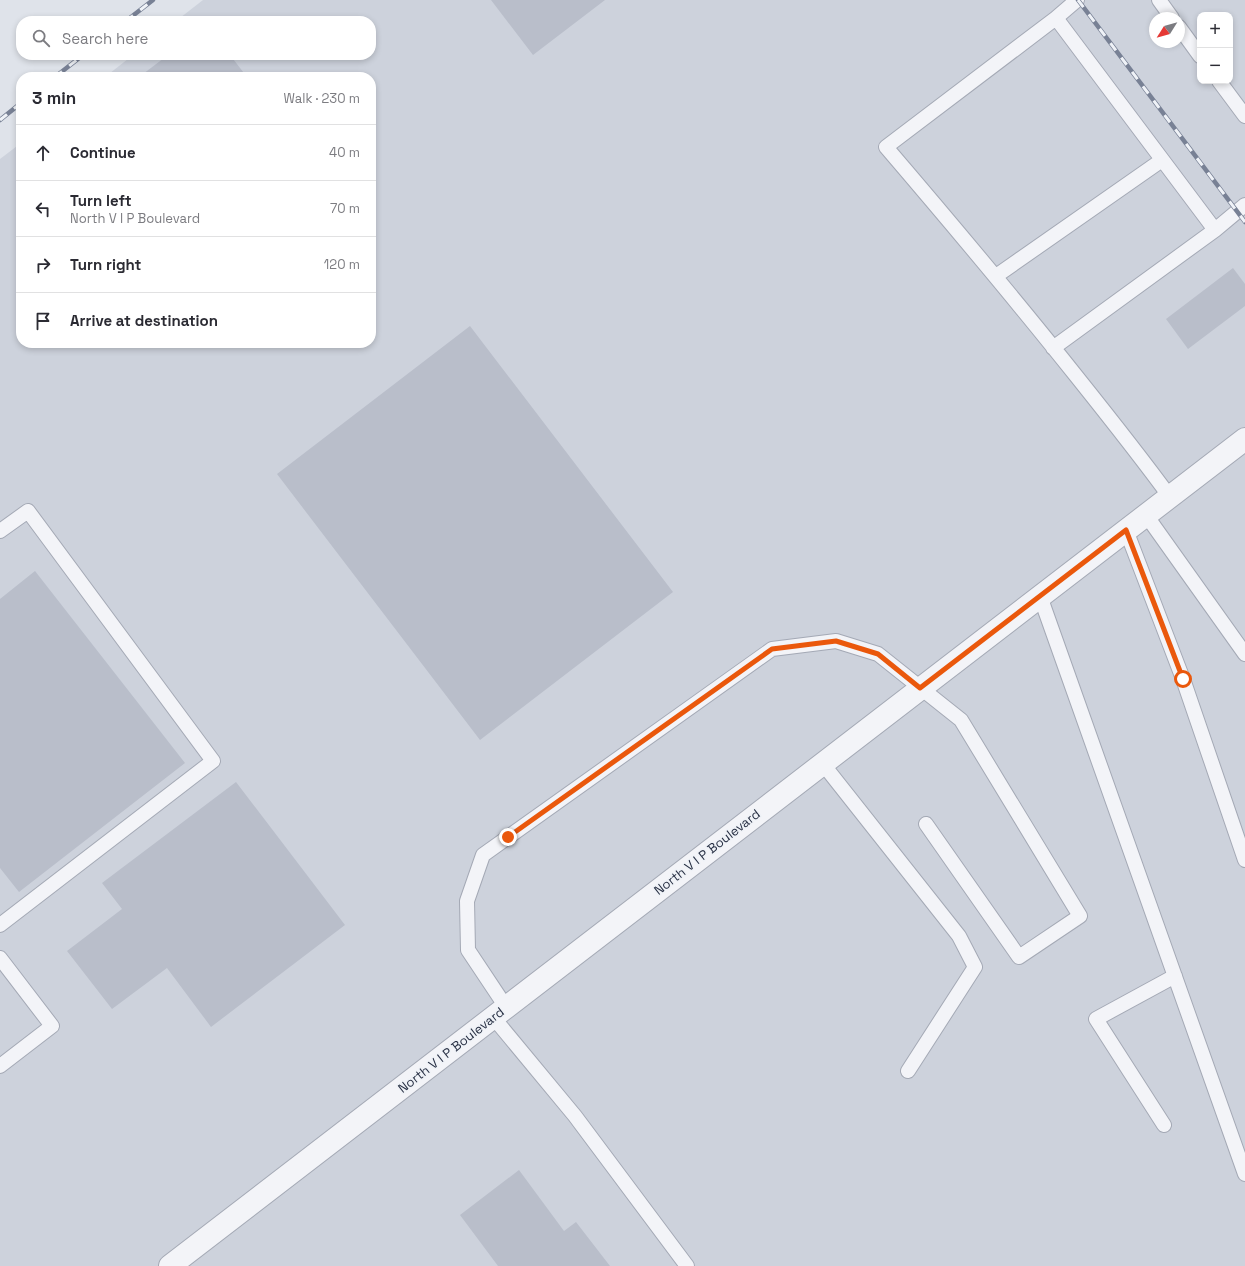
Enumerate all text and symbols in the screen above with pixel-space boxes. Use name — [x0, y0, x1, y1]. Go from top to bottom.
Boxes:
north arrow — [1149, 12, 1185, 48]
map controls — [1197, 12, 1233, 84]
button: + — [1197, 12, 1233, 48]
search box — [16, 16, 376, 60]
icon: search — [30, 27, 52, 49]
text: Search here — [62, 29, 148, 48]
button: − — [1197, 48, 1233, 84]
text: 3 min — [32, 87, 76, 109]
text: Walk · 230 m — [283, 90, 360, 107]
icon: ahead — [32, 142, 54, 164]
text: Continue — [70, 143, 136, 162]
text: 40 m — [329, 144, 360, 161]
text: Turn left — [70, 191, 132, 210]
icon: left — [32, 198, 54, 220]
text: 70 m — [330, 200, 360, 217]
text: North V I P Boulevard — [70, 210, 200, 227]
icon: right — [32, 254, 54, 276]
text: Turn right — [70, 255, 141, 274]
text: 120 m — [324, 256, 360, 273]
icon: arrive — [32, 310, 54, 332]
text: Arrive at destination — [70, 311, 218, 330]
route start — [1174, 670, 1192, 688]
street label: North V I P Boulevard — [651, 805, 763, 899]
route end — [499, 828, 517, 846]
street label: North V I P Boulevard — [395, 1003, 507, 1097]

